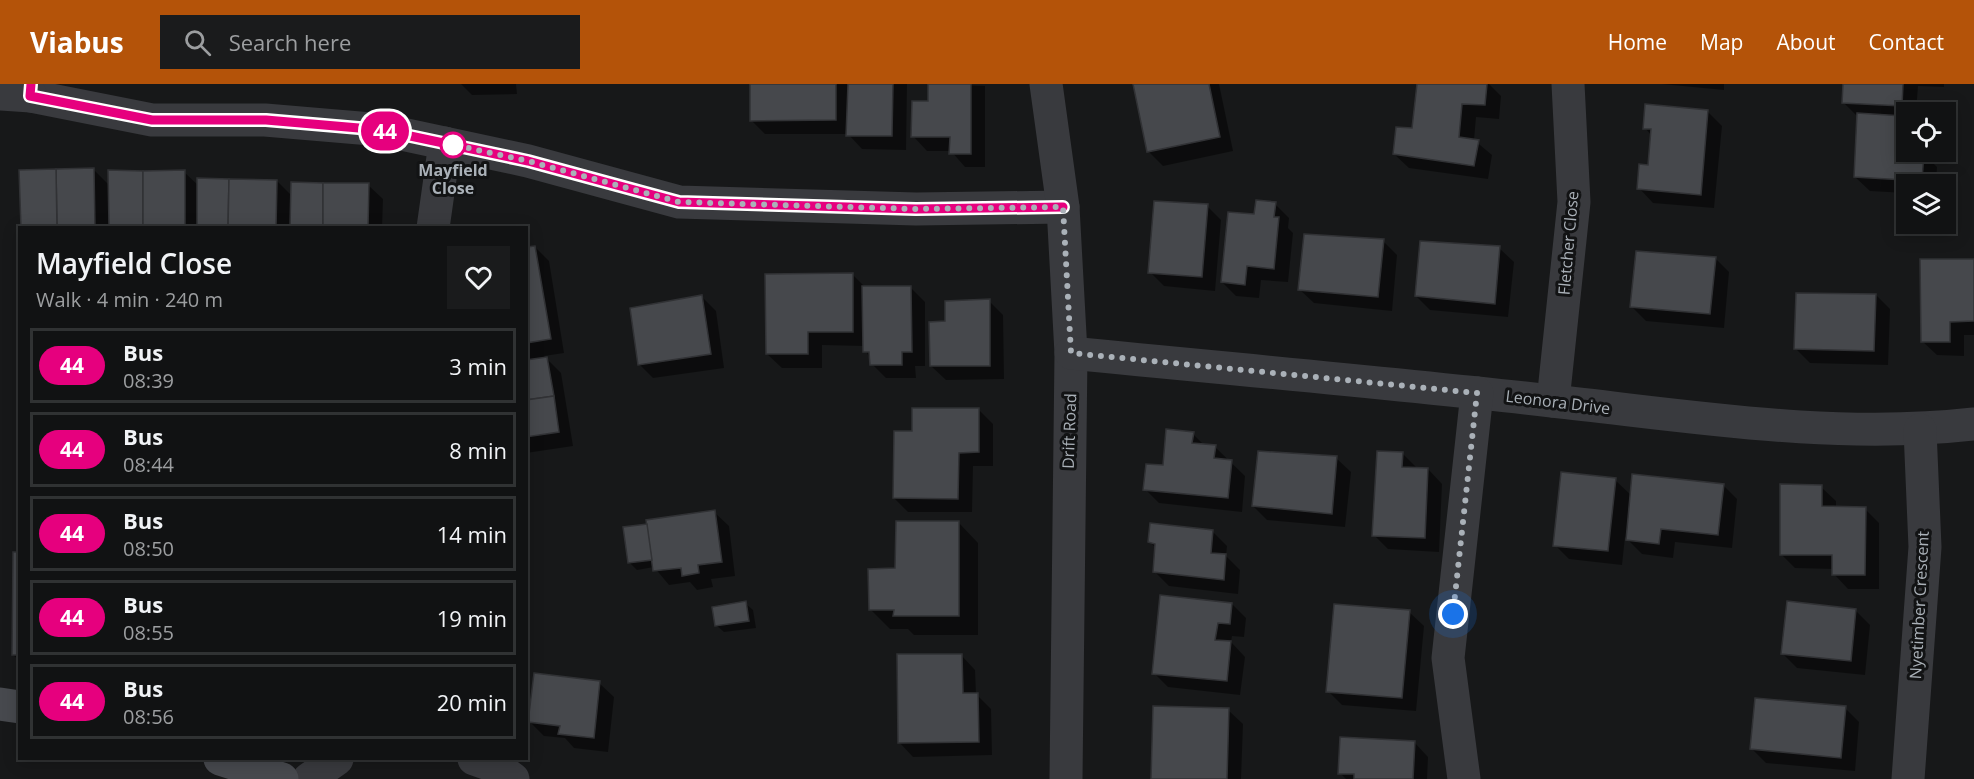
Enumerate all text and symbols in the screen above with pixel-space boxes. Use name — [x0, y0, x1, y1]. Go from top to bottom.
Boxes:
search box — [160, 15, 580, 69]
text: Viabus — [30, 23, 124, 61]
icon: search — [181, 26, 214, 59]
text: Search here — [229, 27, 351, 57]
text: Home — [1608, 28, 1667, 56]
text: Map — [1700, 28, 1743, 56]
text: About — [1776, 28, 1836, 56]
text: Contact — [1869, 28, 1944, 56]
map controls — [1896, 102, 1956, 234]
button: locate — [1896, 102, 1956, 162]
line badge: 44 — [358, 112, 412, 150]
text: 44 — [373, 117, 397, 145]
marker: Mayfield Close — [440, 132, 466, 158]
place label: Mayfield Close — [418, 159, 488, 199]
button: layers — [1896, 174, 1956, 234]
street label: Fletcher Close — [1552, 190, 1584, 296]
text: Mayfield Close — [36, 244, 232, 282]
button: heart — [447, 246, 510, 309]
text: Walk · 4 min · 240 m — [36, 286, 223, 313]
text: Bus — [123, 337, 163, 367]
text: 44 — [60, 351, 84, 379]
text: 3 min — [449, 351, 507, 381]
text: 08:39 — [123, 367, 174, 394]
street label: Leonora Drive — [1504, 385, 1612, 419]
street label: Drift Road — [1057, 393, 1081, 469]
text: Bus — [123, 421, 163, 451]
text: 44 — [60, 435, 84, 463]
text: 8 min — [449, 435, 507, 465]
text: 08:44 — [123, 451, 174, 478]
text: Bus — [123, 505, 163, 535]
text: 44 — [60, 519, 84, 547]
text: 14 min — [437, 519, 507, 549]
street label: Nyetimber Crescent — [1904, 530, 1934, 680]
text: 08:50 — [123, 535, 174, 562]
text: Bus — [123, 589, 163, 619]
your location — [1438, 599, 1468, 629]
text: 44 — [60, 603, 84, 631]
text: 19 min — [437, 603, 507, 633]
text: 08:55 — [123, 619, 174, 646]
text: Bus — [123, 673, 163, 703]
text: 44 — [60, 687, 84, 715]
text: 20 min — [437, 687, 507, 717]
text: 08:56 — [123, 703, 174, 730]

